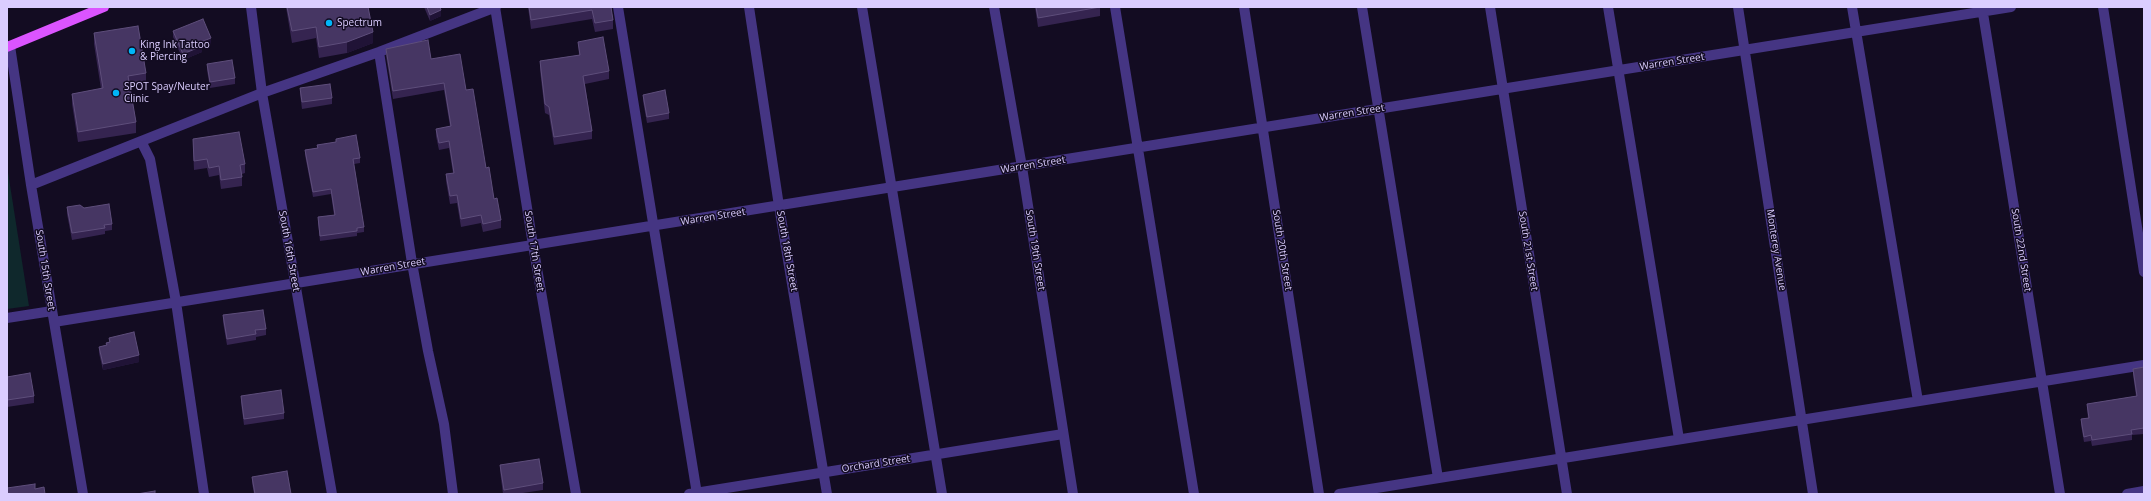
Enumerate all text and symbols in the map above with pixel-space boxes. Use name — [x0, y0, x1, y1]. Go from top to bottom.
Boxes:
place label: Spectrum — [337, 17, 382, 29]
marker: Spectrum — [324, 18, 334, 28]
place label: King Ink Tattoo & Piercing — [140, 39, 210, 62]
marker: King Ink Tattoo & Piercing — [127, 46, 137, 56]
street label: Warren Street — [1639, 51, 1705, 73]
place label: SPOT Spay/Neuter Clinic — [124, 81, 210, 104]
marker: SPOT Spay/Neuter Clinic — [111, 88, 121, 98]
street label: Warren Street — [1319, 102, 1385, 124]
street label: Warren Street — [1000, 154, 1066, 176]
street label: Warren Street — [680, 206, 746, 228]
street label: Monterey Avenue — [1764, 208, 1788, 292]
street label: South 22nd Street — [2008, 208, 2034, 292]
street label: South 19th Street — [1023, 209, 1047, 291]
street label: South 20th Street — [1270, 209, 1294, 291]
street label: South 16th Street — [276, 210, 302, 292]
street label: South 17th Street — [522, 210, 546, 292]
street label: South 18th Street — [774, 210, 800, 292]
street label: South 21st Street — [1516, 210, 1540, 292]
street label: South 15th Street — [33, 229, 57, 311]
street label: Warren Street — [360, 255, 426, 279]
street label: Orchard Street — [841, 453, 911, 475]

